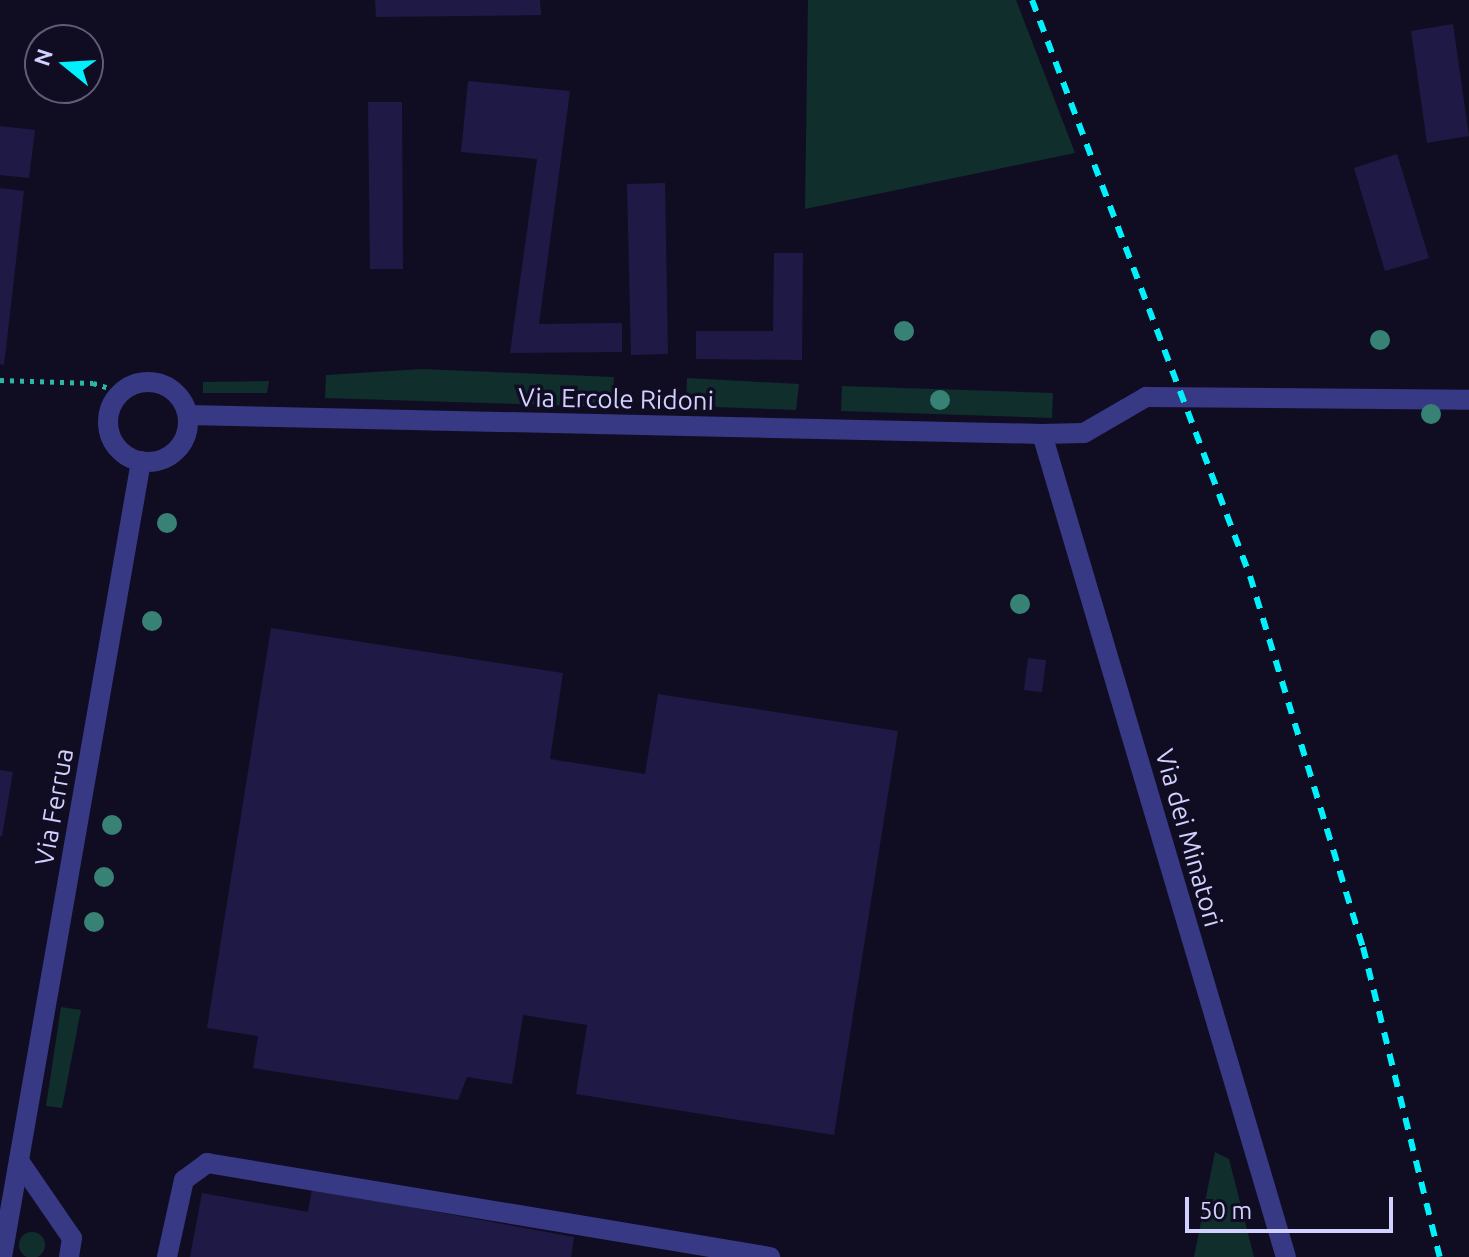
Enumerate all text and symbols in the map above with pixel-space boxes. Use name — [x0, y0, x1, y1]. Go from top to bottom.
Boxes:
north arrow — [24, 24, 104, 104]
text: N — [28, 45, 57, 69]
street label: Via Ercole Ridoni — [518, 382, 714, 416]
street label: Via Ferrua — [28, 746, 80, 868]
street label: Via dei Minatori — [1149, 746, 1229, 930]
scale bar — [1189, 1181, 1397, 1231]
text: 50 m — [1199, 1197, 1252, 1224]

